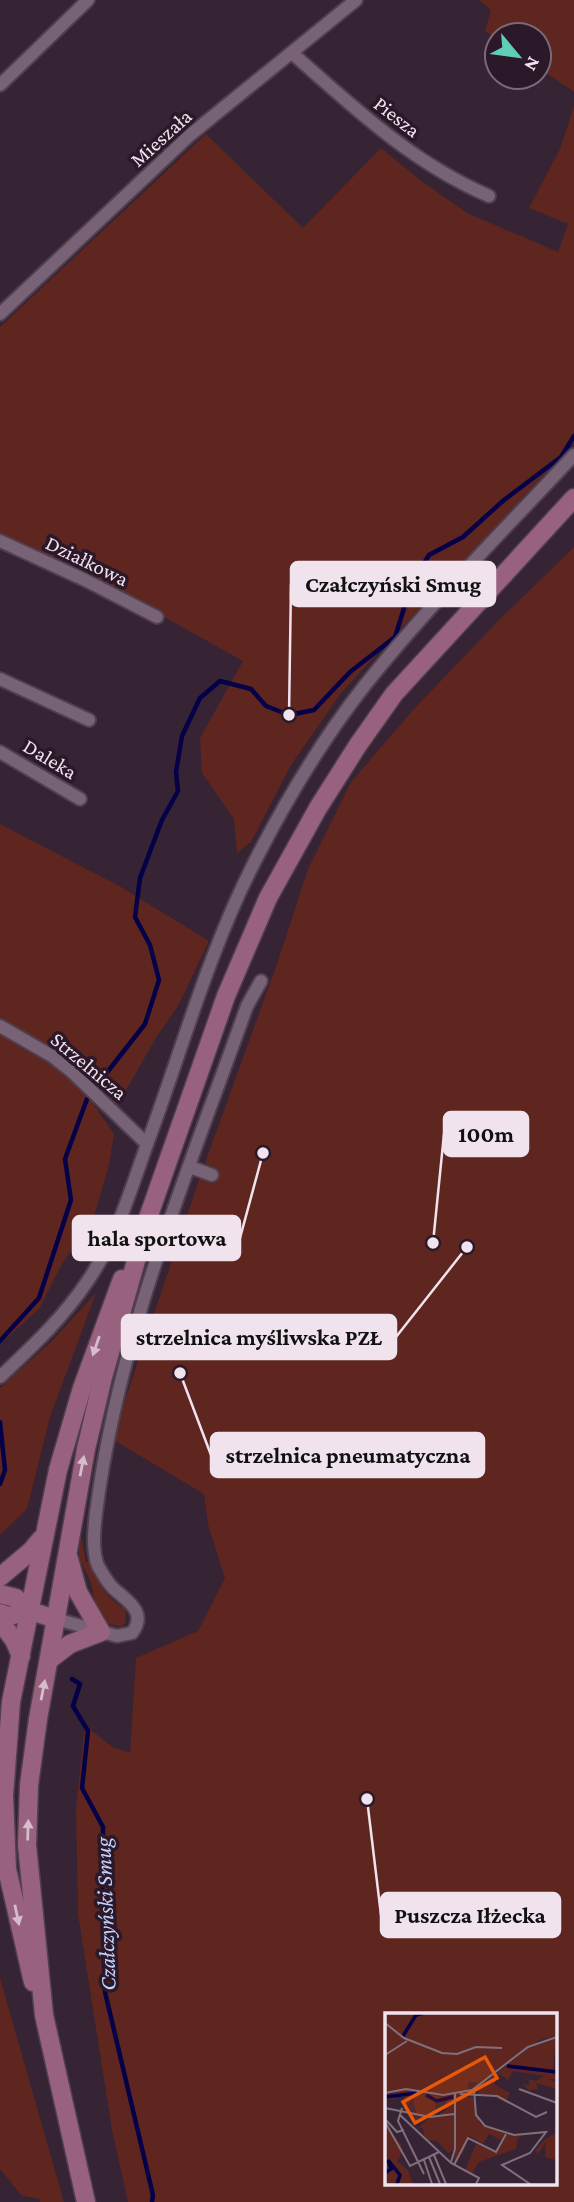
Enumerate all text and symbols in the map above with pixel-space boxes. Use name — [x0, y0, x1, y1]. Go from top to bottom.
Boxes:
north arrow — [483, 21, 553, 91]
text: N — [520, 53, 545, 75]
street label: Piesza — [369, 91, 425, 143]
street label: Mieszała — [125, 104, 197, 172]
street label: Działkowa — [42, 531, 132, 591]
callout: Czałczyński Smug — [291, 562, 495, 606]
text: Czałczyński Smug — [305, 571, 481, 597]
street label: Daleka — [19, 734, 81, 784]
street label: Strzelnicza — [46, 1027, 132, 1105]
callout: 100m — [444, 1112, 528, 1156]
text: 100m — [458, 1121, 515, 1147]
callout: hala sportowa — [73, 1216, 240, 1260]
text: hala sportowa — [87, 1225, 227, 1251]
callout: strzelnica myśliwska PZŁ — [122, 1315, 396, 1359]
text: strzelnica myśliwska PZŁ — [136, 1324, 383, 1350]
one-way arrow — [90, 1336, 101, 1357]
callout: strzelnica pneumatyczna — [211, 1433, 484, 1477]
text: strzelnica pneumatyczna — [226, 1442, 471, 1468]
one-way arrow — [77, 1455, 88, 1477]
one-way arrow — [38, 1679, 49, 1701]
one-way arrow — [22, 1819, 33, 1841]
water label: Czałczyński Smug — [89, 1836, 121, 1991]
callout: Puszcza Iłżecka — [381, 1893, 560, 1937]
text: Puszcza Iłżecka — [394, 1902, 547, 1928]
one-way arrow — [12, 1904, 23, 1926]
inset map — [385, 2013, 556, 2184]

